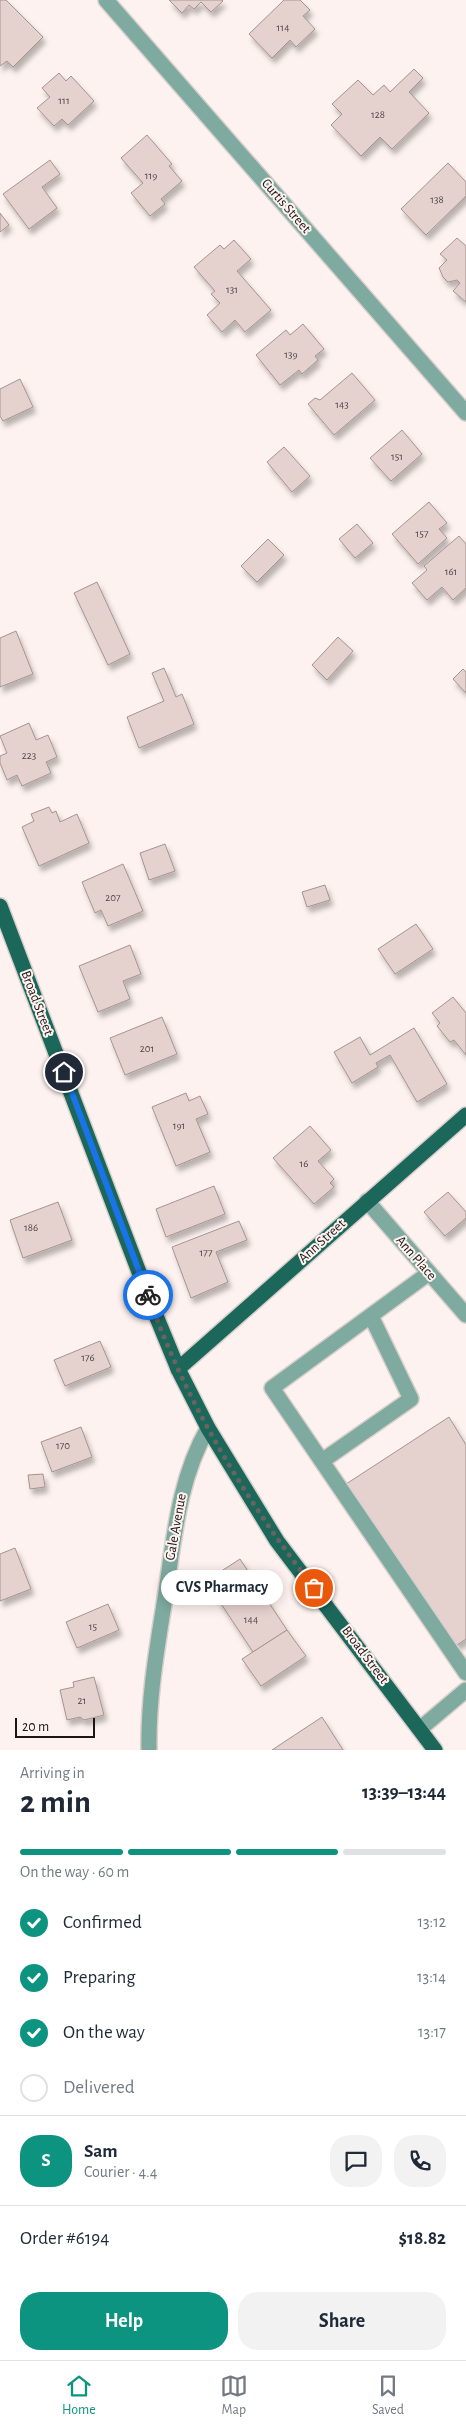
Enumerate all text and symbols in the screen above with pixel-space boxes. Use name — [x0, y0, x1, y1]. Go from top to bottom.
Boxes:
house number: 114 — [277, 22, 289, 33]
house number: 111 — [58, 95, 70, 106]
house number: 128 — [371, 109, 385, 120]
house number: 119 — [145, 170, 157, 181]
street label: Curtis Street — [259, 176, 314, 236]
house number: 138 — [430, 194, 444, 205]
house number: 131 — [226, 284, 238, 295]
house number: 139 — [284, 349, 298, 360]
house number: 143 — [335, 399, 349, 410]
house number: 151 — [391, 451, 403, 462]
house number: 157 — [416, 528, 429, 539]
house number: 161 — [445, 566, 457, 577]
house number: 223 — [22, 750, 37, 761]
house number: 207 — [105, 892, 121, 903]
street label: Broad Street — [18, 969, 56, 1038]
house number: 201 — [140, 1043, 154, 1054]
pin — [43, 1051, 85, 1093]
icon: home — [50, 1058, 78, 1086]
house number: 191 — [173, 1120, 185, 1131]
house number: 16 — [300, 1158, 308, 1169]
street label: Ann Street — [296, 1216, 348, 1265]
house number: 186 — [24, 1222, 38, 1233]
street label: Ann Place — [393, 1233, 439, 1283]
house number: 177 — [200, 1247, 213, 1258]
courier — [123, 1270, 173, 1320]
icon: bike — [134, 1281, 162, 1309]
house number: 176 — [81, 1352, 95, 1363]
house number: 170 — [56, 1440, 70, 1451]
street label: Gale Avenue — [163, 1492, 189, 1562]
pin — [293, 1567, 335, 1609]
callout: CVS Pharmacy — [162, 1570, 284, 1606]
icon: bag — [300, 1574, 328, 1602]
text: CVS Pharmacy — [176, 1579, 268, 1595]
house number: 144 — [244, 1614, 258, 1625]
house number: 15 — [89, 1621, 98, 1632]
street label: Broad Street — [339, 1624, 391, 1687]
house number: 21 — [78, 1695, 86, 1706]
scale bar — [15, 1715, 95, 1738]
text: 20 m — [22, 1720, 49, 1734]
text: Arriving in — [20, 1765, 85, 1781]
text: 13:39–13:44 — [362, 1783, 446, 1802]
text: 2 min — [20, 1786, 91, 1818]
text: On the way · 60 m — [20, 1864, 129, 1880]
icon: check — [20, 1909, 48, 1937]
text: Confirmed — [63, 1913, 142, 1932]
text: 13:12 — [417, 1914, 446, 1930]
icon: check — [20, 1964, 48, 1992]
text: Preparing — [63, 1968, 136, 1987]
text: 13:14 — [417, 1969, 446, 1985]
icon: check — [20, 2019, 48, 2047]
text: On the way — [63, 2023, 145, 2042]
text: 13:17 — [418, 2024, 446, 2040]
text: Delivered — [63, 2078, 135, 2097]
button: chat — [330, 2135, 382, 2187]
button: phone — [394, 2135, 446, 2187]
text: Sam — [84, 2142, 118, 2161]
text: S — [41, 2151, 51, 2170]
text: Courier · 4.4 — [84, 2164, 157, 2180]
text: Order #6194 — [20, 2229, 109, 2248]
text: $18.82 — [399, 2229, 446, 2248]
button: Help — [20, 2292, 228, 2350]
button: Share — [238, 2292, 446, 2350]
tab: Home — [62, 2372, 96, 2419]
tab: Map — [220, 2372, 248, 2419]
tab: Saved — [372, 2372, 404, 2419]

